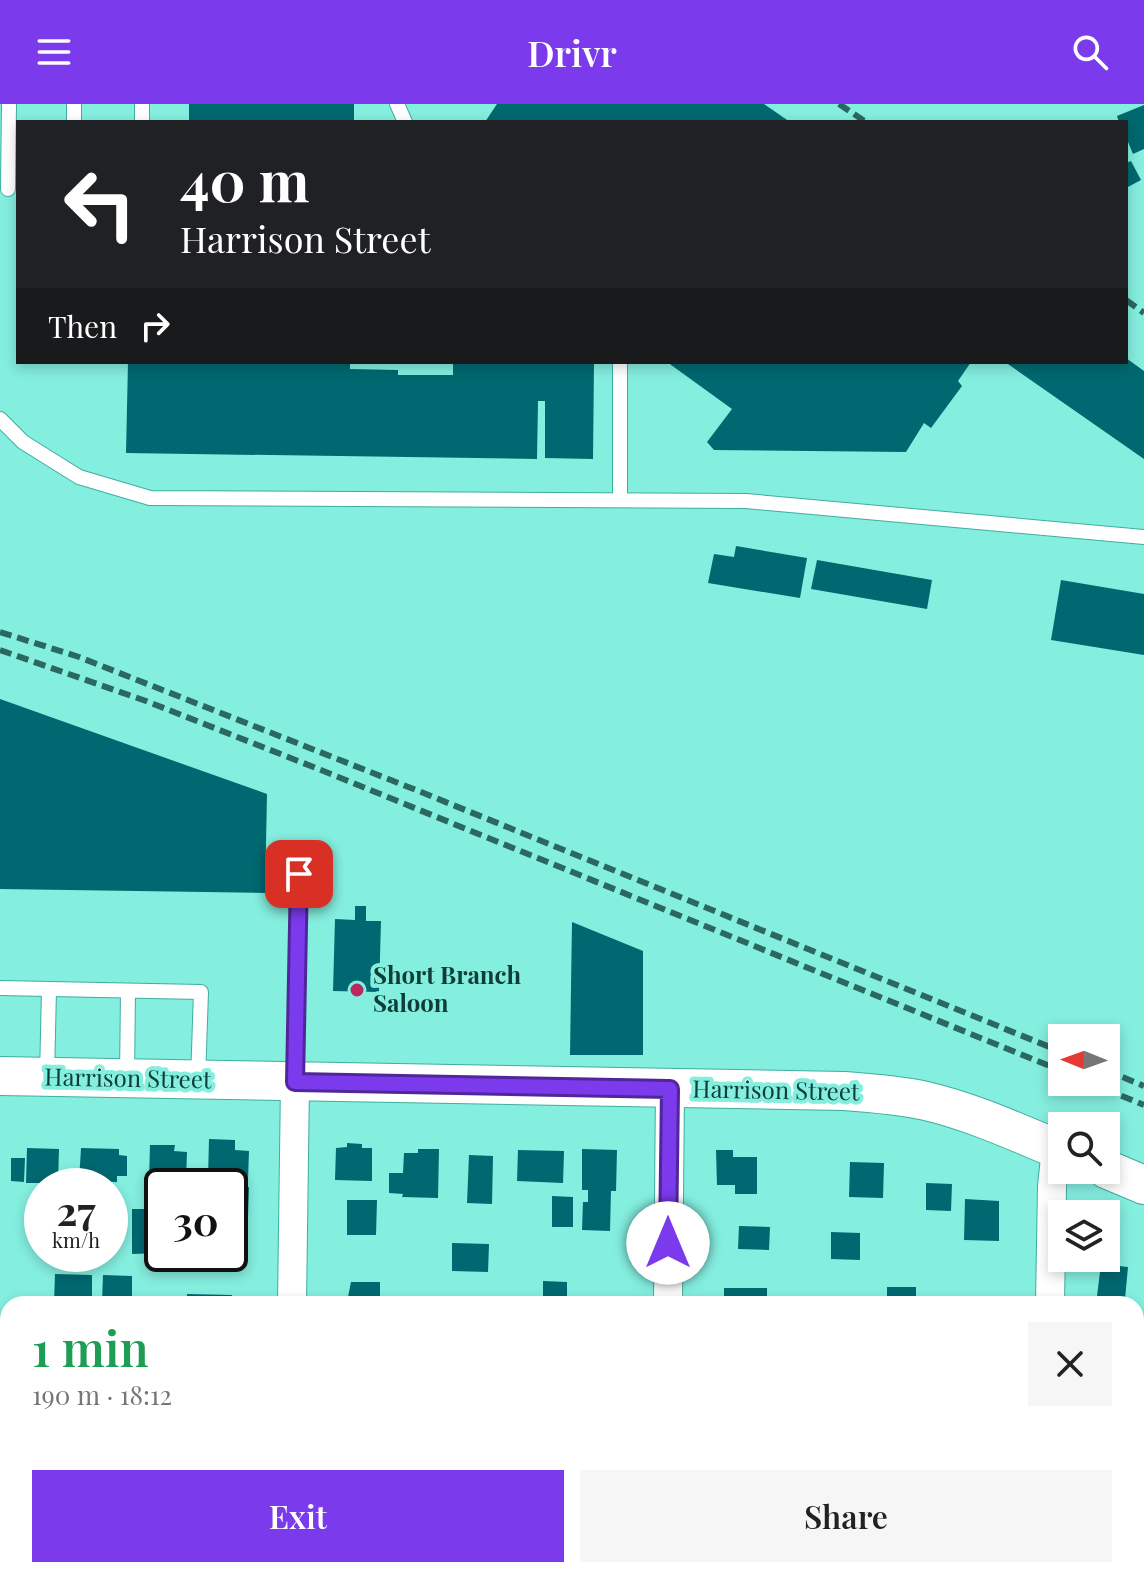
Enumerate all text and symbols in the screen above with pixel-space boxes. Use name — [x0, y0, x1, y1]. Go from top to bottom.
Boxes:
text: Drivr — [527, 28, 617, 76]
icon: menu — [32, 30, 76, 74]
icon: search — [1068, 30, 1112, 74]
text: 40 m — [180, 142, 309, 217]
icon: left — [48, 152, 152, 256]
text: Harrison Street — [180, 214, 431, 262]
icon: right — [133, 304, 177, 348]
text: Then — [48, 306, 117, 346]
pin — [265, 840, 333, 908]
icon: arrive — [277, 852, 321, 896]
place label: Short Branch Saloon — [373, 958, 521, 1018]
marker: Short Branch Saloon — [348, 981, 366, 999]
north arrow — [1048, 1024, 1120, 1096]
map controls — [1048, 1024, 1120, 1272]
street label: Harrison Street — [44, 1060, 212, 1094]
street label: Harrison Street — [692, 1072, 860, 1106]
button: search — [1048, 1112, 1120, 1184]
speed limit sign: 30 — [144, 1168, 248, 1272]
text: 27 — [56, 1183, 96, 1236]
button: layers — [1048, 1200, 1120, 1272]
position arrow — [626, 1201, 710, 1285]
text: km/h — [52, 1226, 100, 1253]
text: 1 min — [32, 1315, 149, 1379]
button: close — [1028, 1322, 1112, 1406]
text: 190 m · 18:12 — [32, 1377, 172, 1412]
button: Exit — [32, 1470, 564, 1562]
button: Share — [580, 1470, 1112, 1562]

